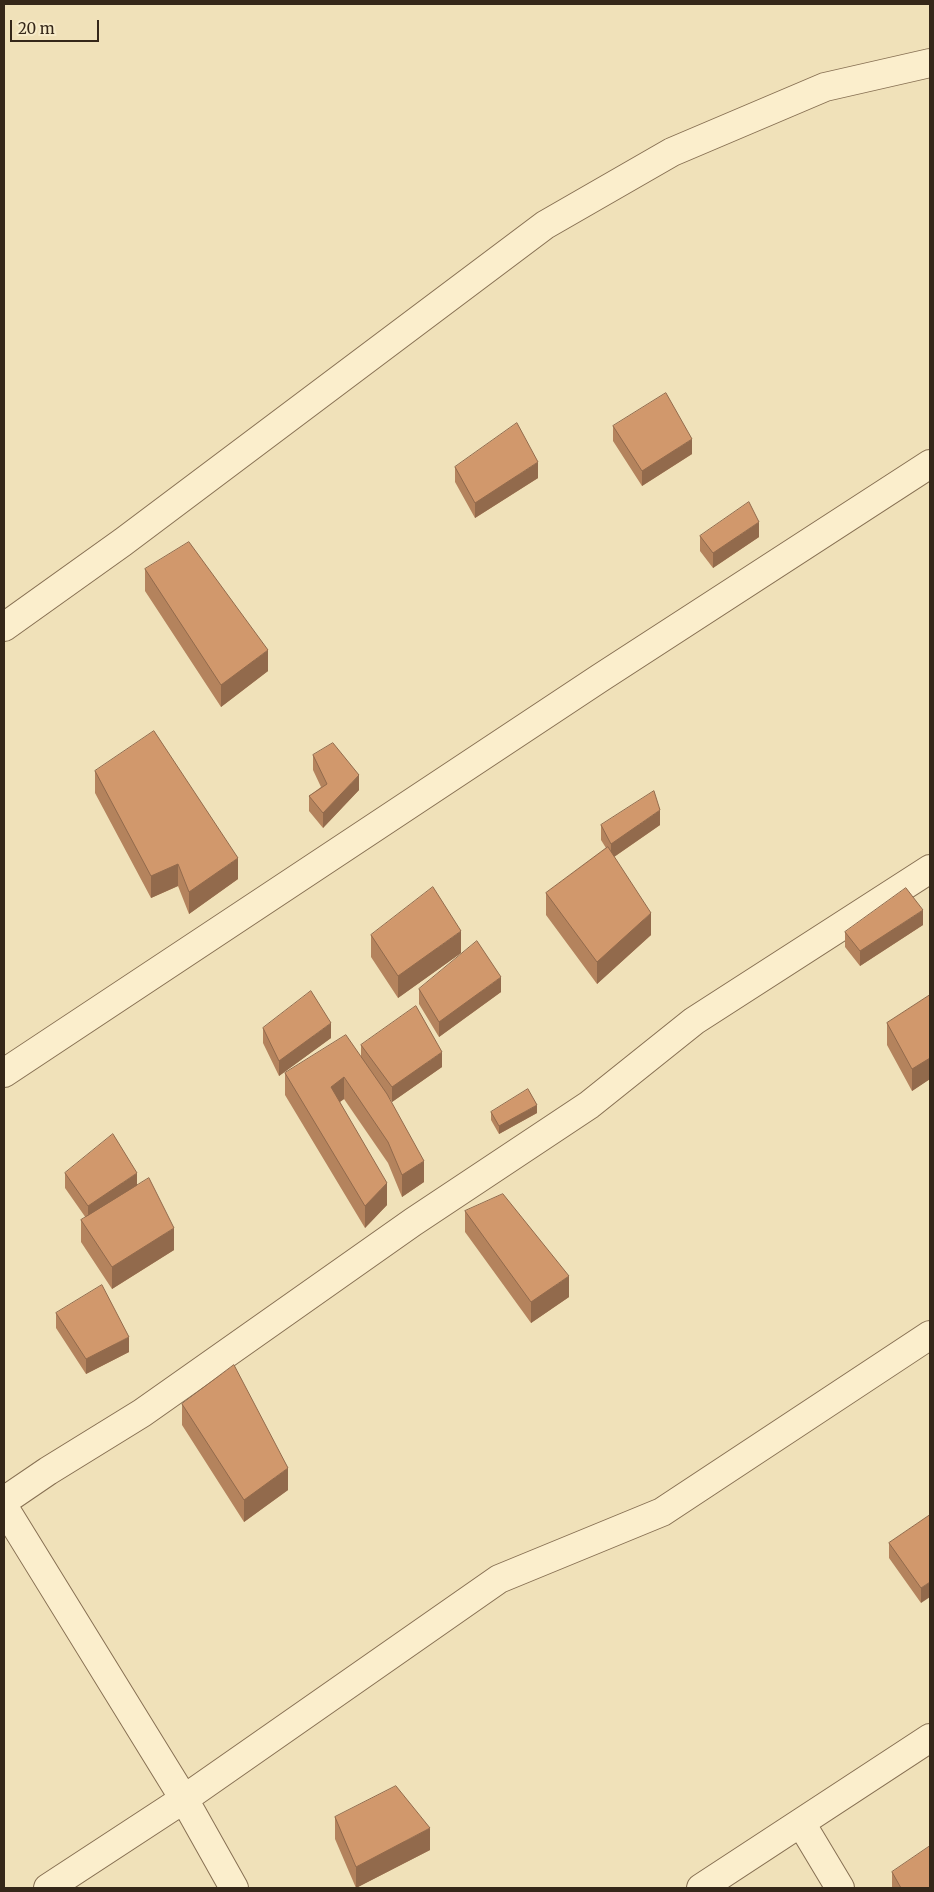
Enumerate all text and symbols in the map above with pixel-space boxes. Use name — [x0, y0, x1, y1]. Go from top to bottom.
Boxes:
scale bar — [12, 10, 101, 42]
text: 20 m — [18, 19, 55, 38]

